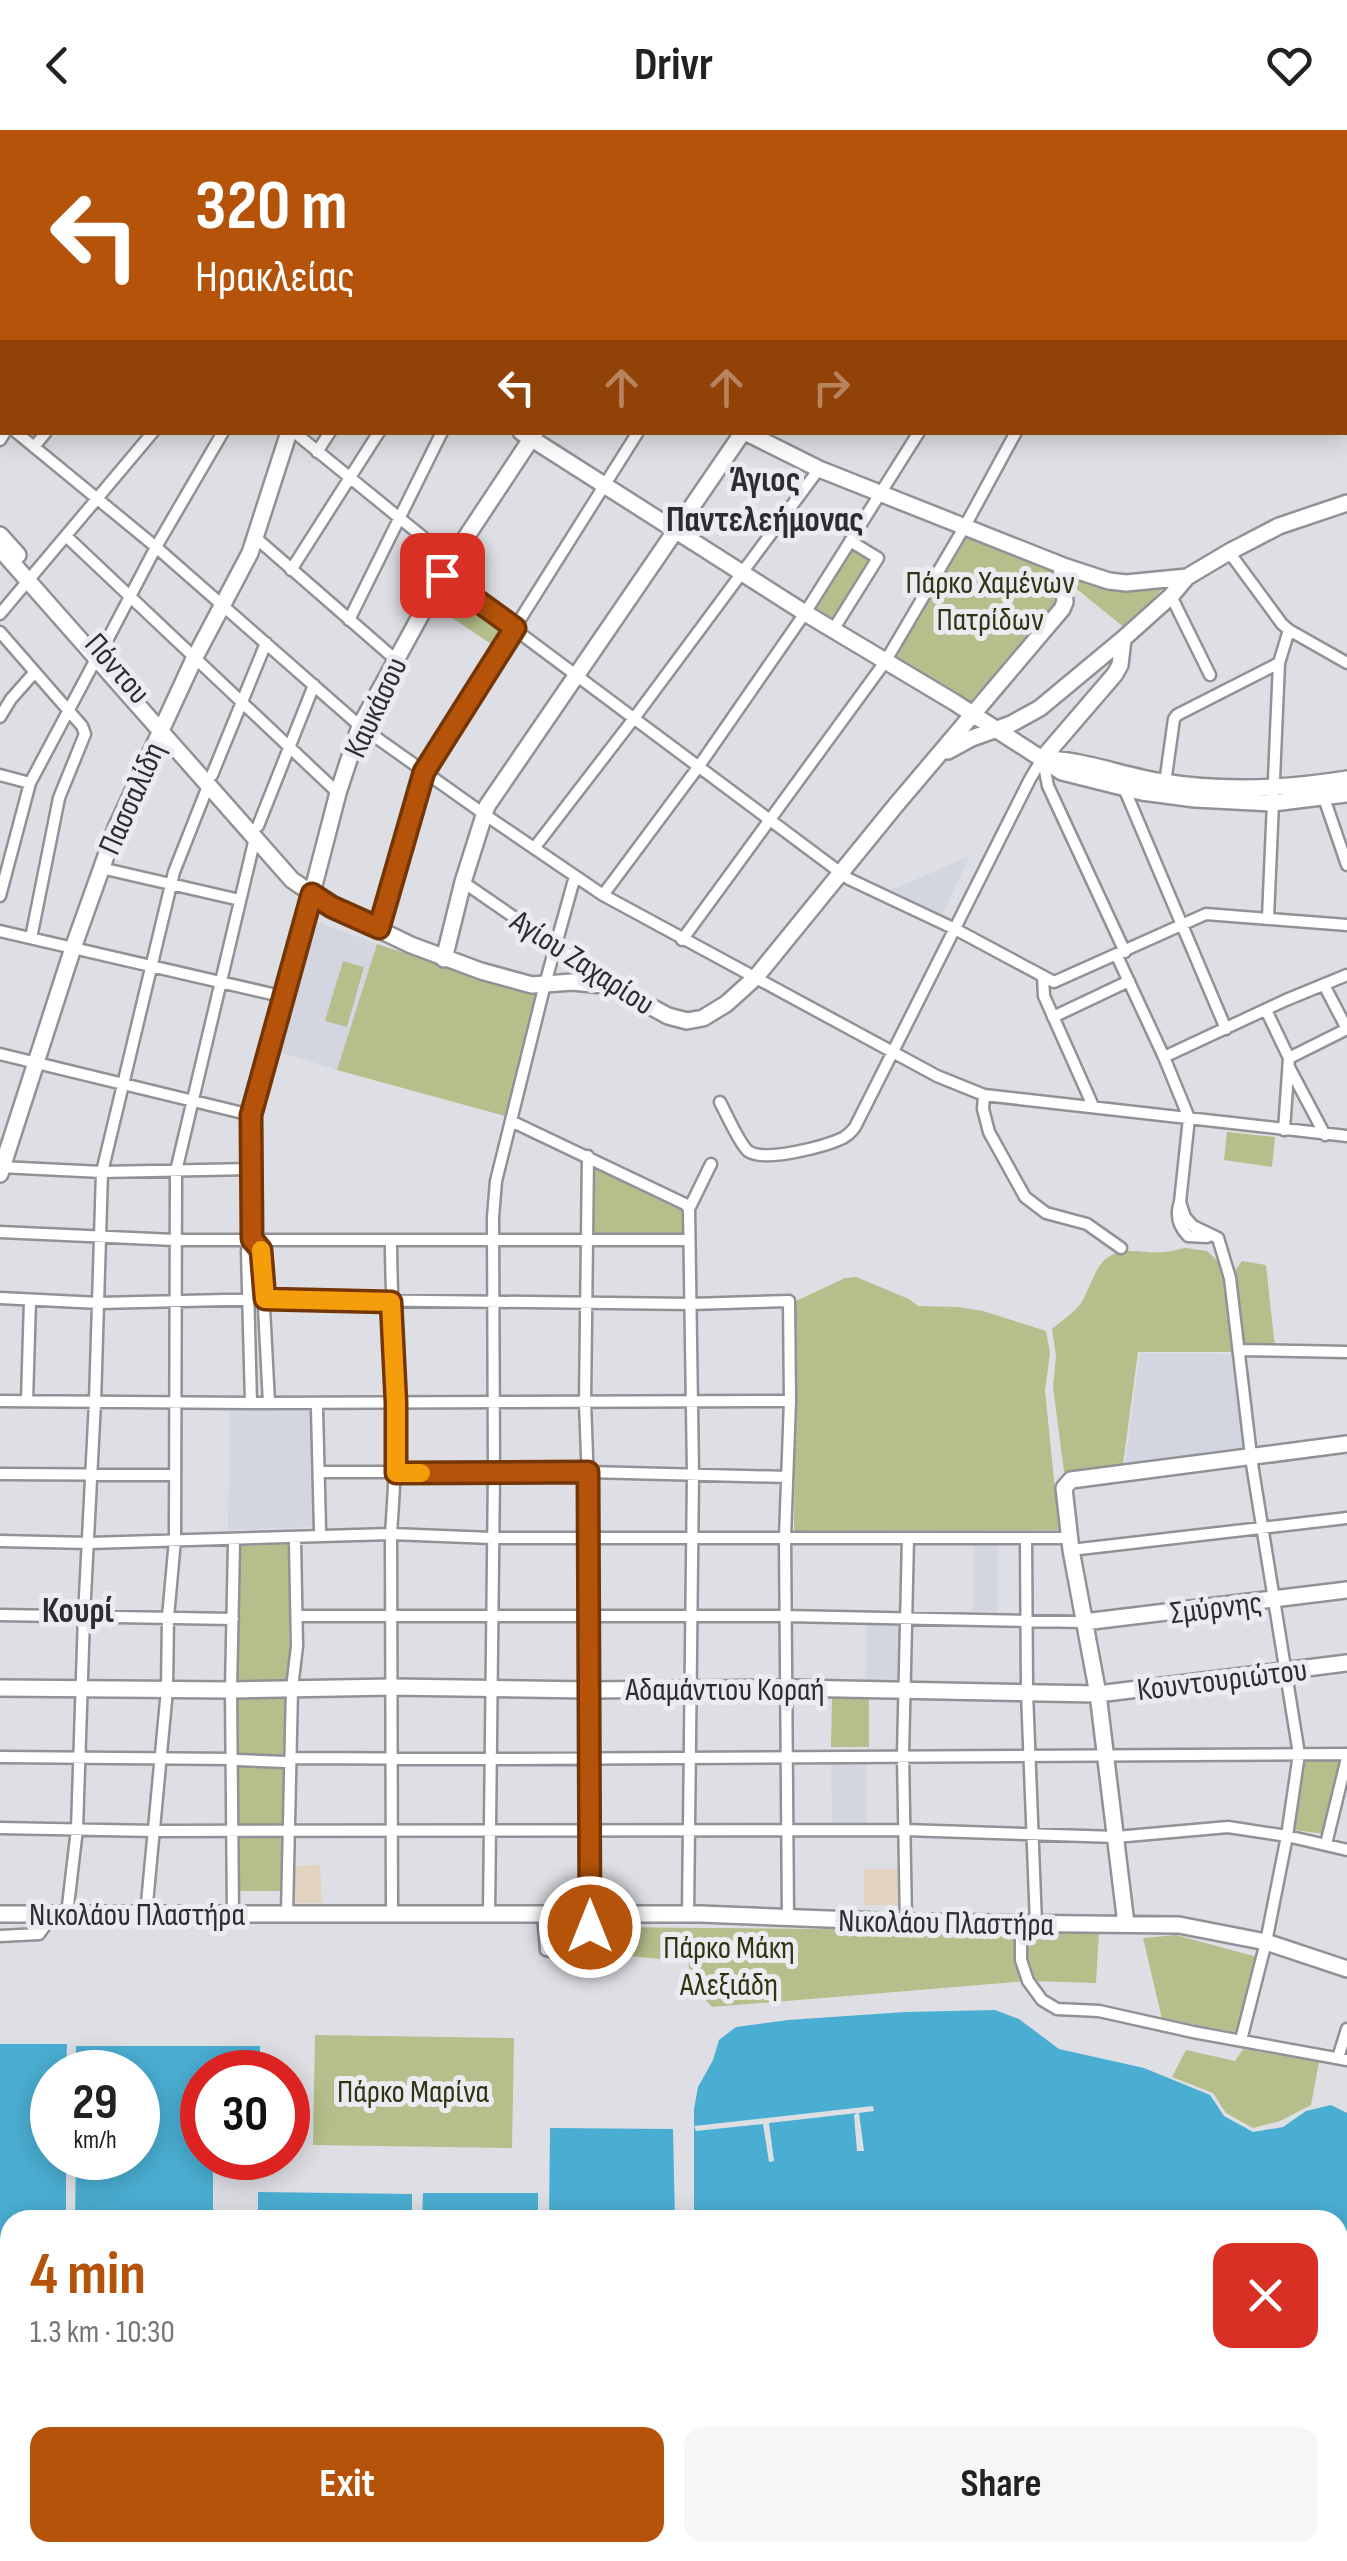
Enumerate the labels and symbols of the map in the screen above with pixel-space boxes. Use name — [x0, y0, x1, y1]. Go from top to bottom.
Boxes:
district label: Άγιος Παντελεήμονας — [666, 459, 864, 542]
pin — [400, 533, 485, 618]
park label: Πάρκο Χαμένων Πατρίδων — [906, 564, 1074, 640]
street label: Πόντου — [76, 626, 158, 712]
street label: Καυκάσου — [336, 651, 417, 764]
street label: Πασσαλίδη — [90, 736, 174, 861]
street label: Αγίου Ζαχαρίου — [502, 902, 661, 1024]
street label: Σμύρνης — [1168, 1584, 1264, 1633]
district label: Κουρί — [42, 1590, 115, 1633]
street label: Κουντουριώτου — [1135, 1651, 1309, 1710]
street label: Αδαμάντιου Κοραή — [624, 1671, 825, 1710]
position arrow — [538, 1875, 642, 1979]
street label: Νικολάου Πλαστήρα — [29, 1896, 246, 1935]
street label: Νικολάου Πλαστήρα — [838, 1902, 1055, 1945]
park label: Πάρκο Μάκη Αλεξιάδη — [663, 1929, 795, 2005]
speed limit sign: 30 — [180, 2050, 310, 2180]
park label: Πάρκο Μαρίνα — [337, 2073, 489, 2112]

